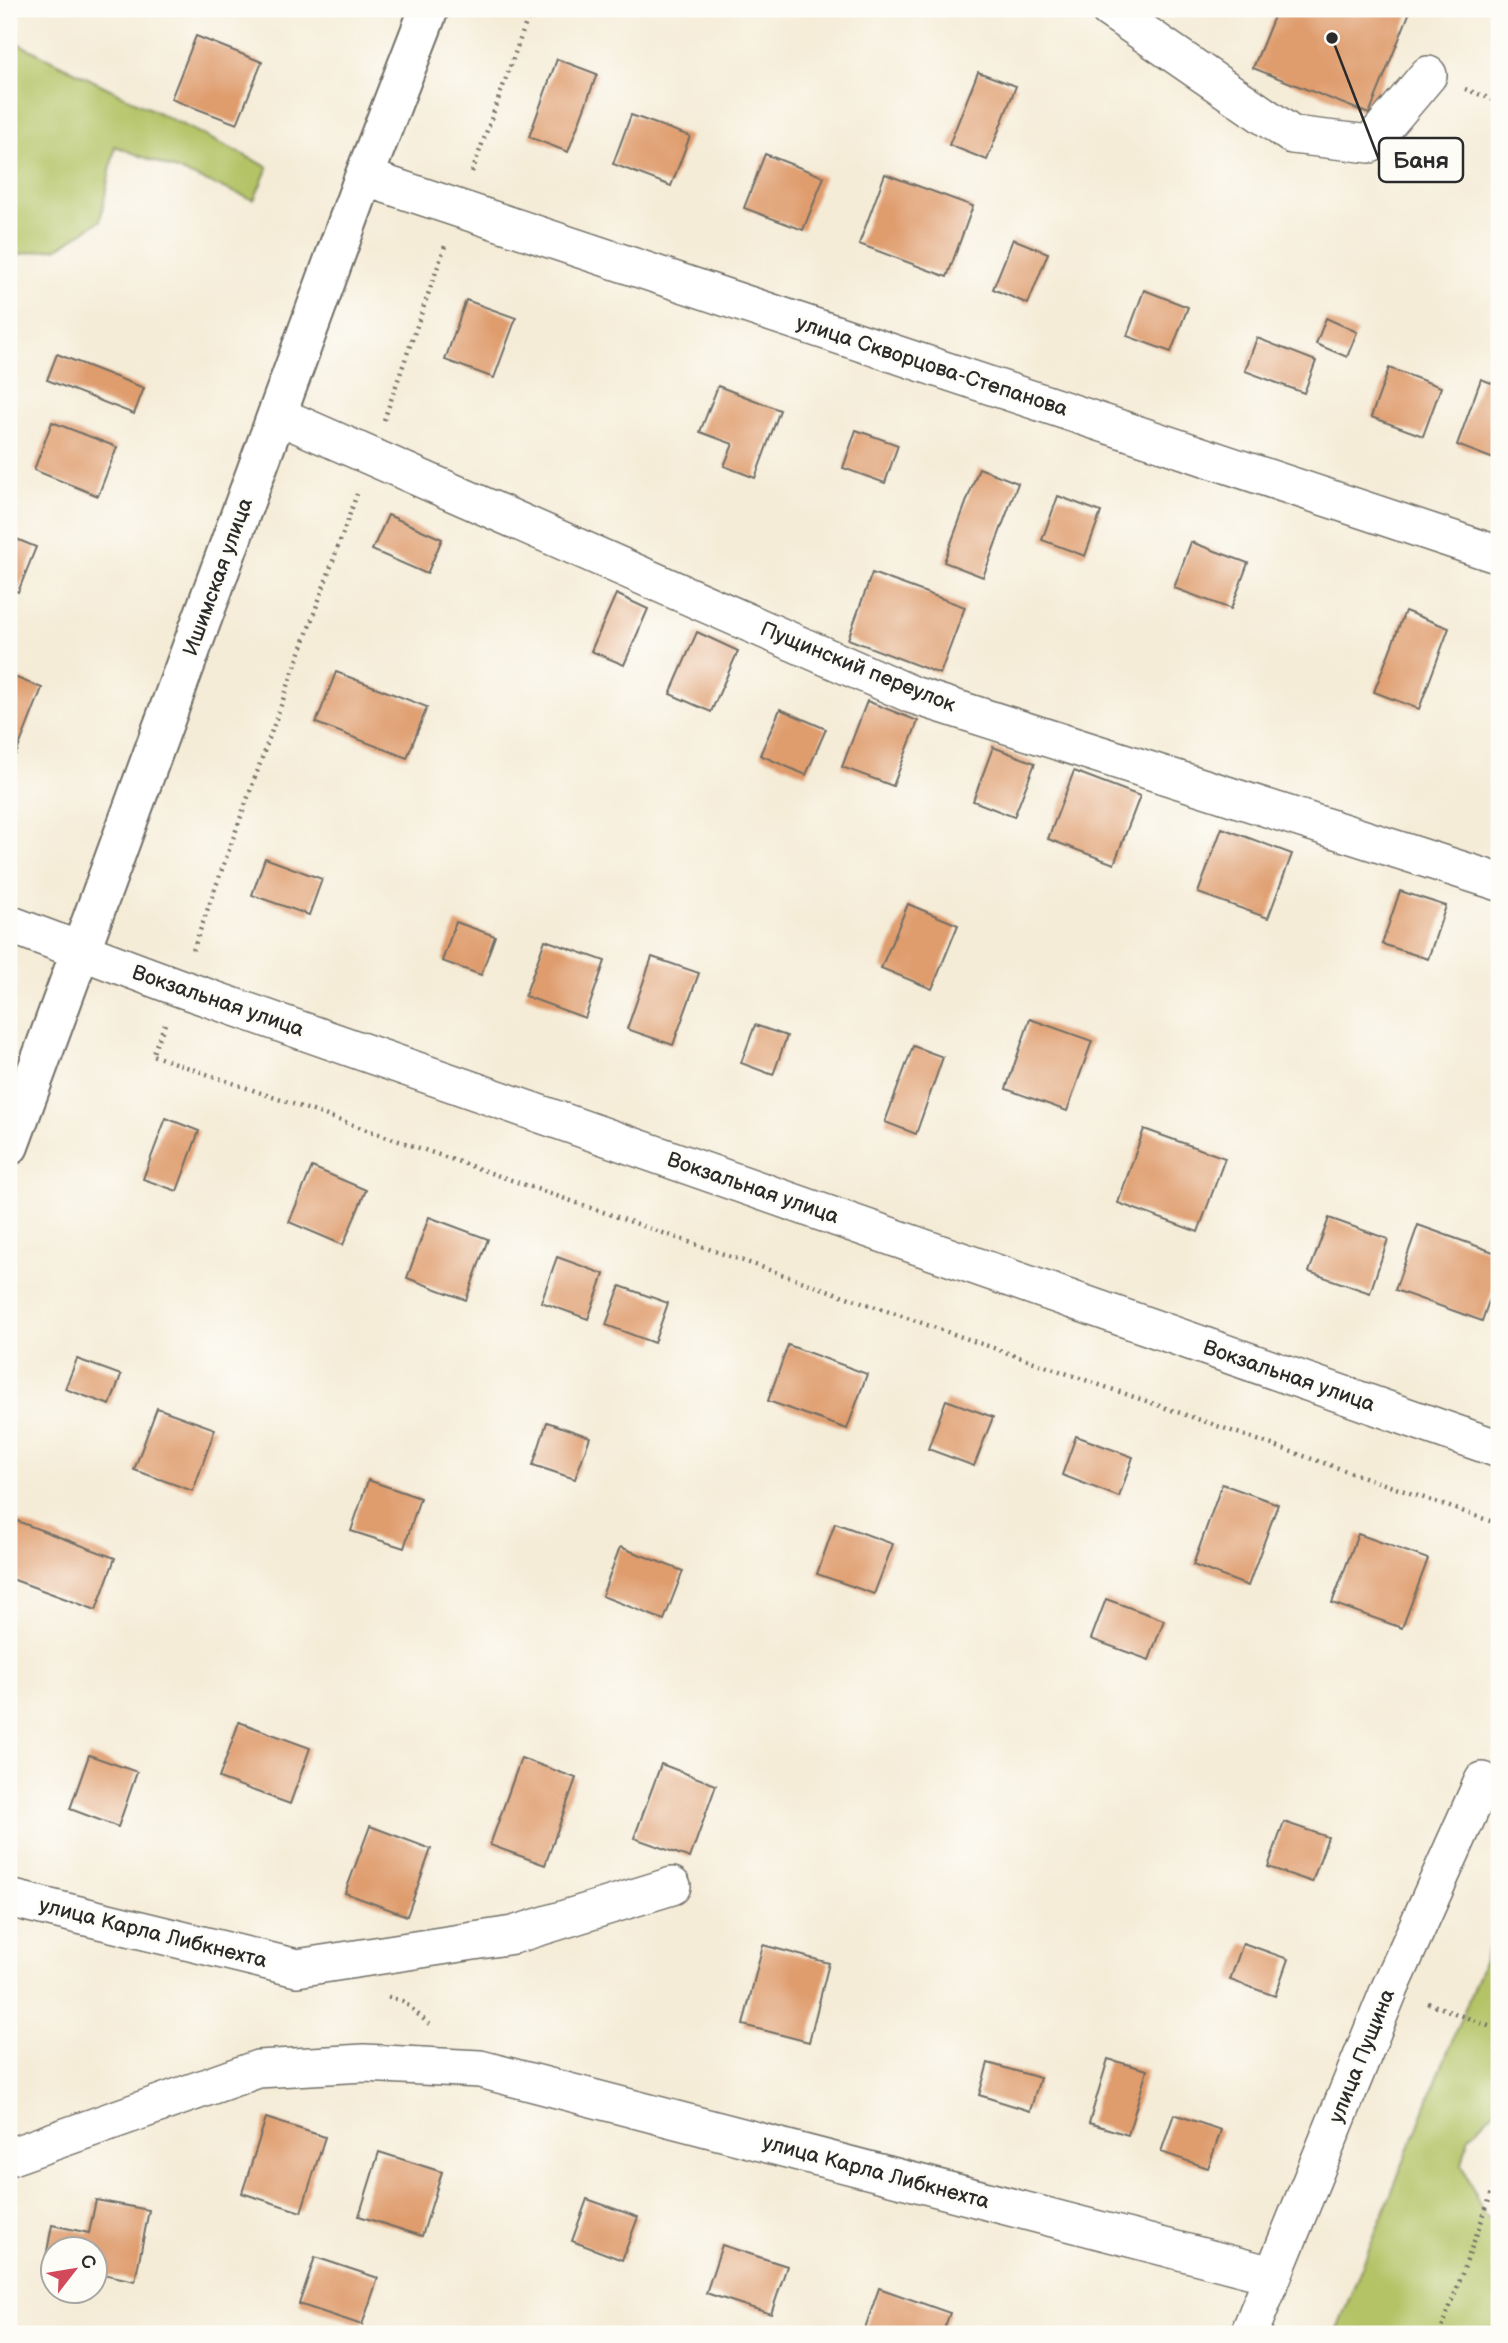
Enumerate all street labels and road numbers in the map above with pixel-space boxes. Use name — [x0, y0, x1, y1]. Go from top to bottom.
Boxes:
street label: улица Скворцова-Степанова — [793, 310, 1071, 422]
street label: Ишимская улица — [178, 494, 258, 659]
street label: Пущинский переулок — [757, 616, 959, 718]
street label: Вокзальная улица — [129, 960, 308, 1042]
street label: Вокзальная улица — [664, 1147, 843, 1229]
street label: Вокзальная улица — [1200, 1335, 1379, 1417]
street label: улица Карла Либкнехта — [36, 1893, 270, 1974]
street label: улица Пущина — [1324, 1985, 1400, 2127]
street label: улица Карла Либкнехта — [760, 2130, 993, 2215]

